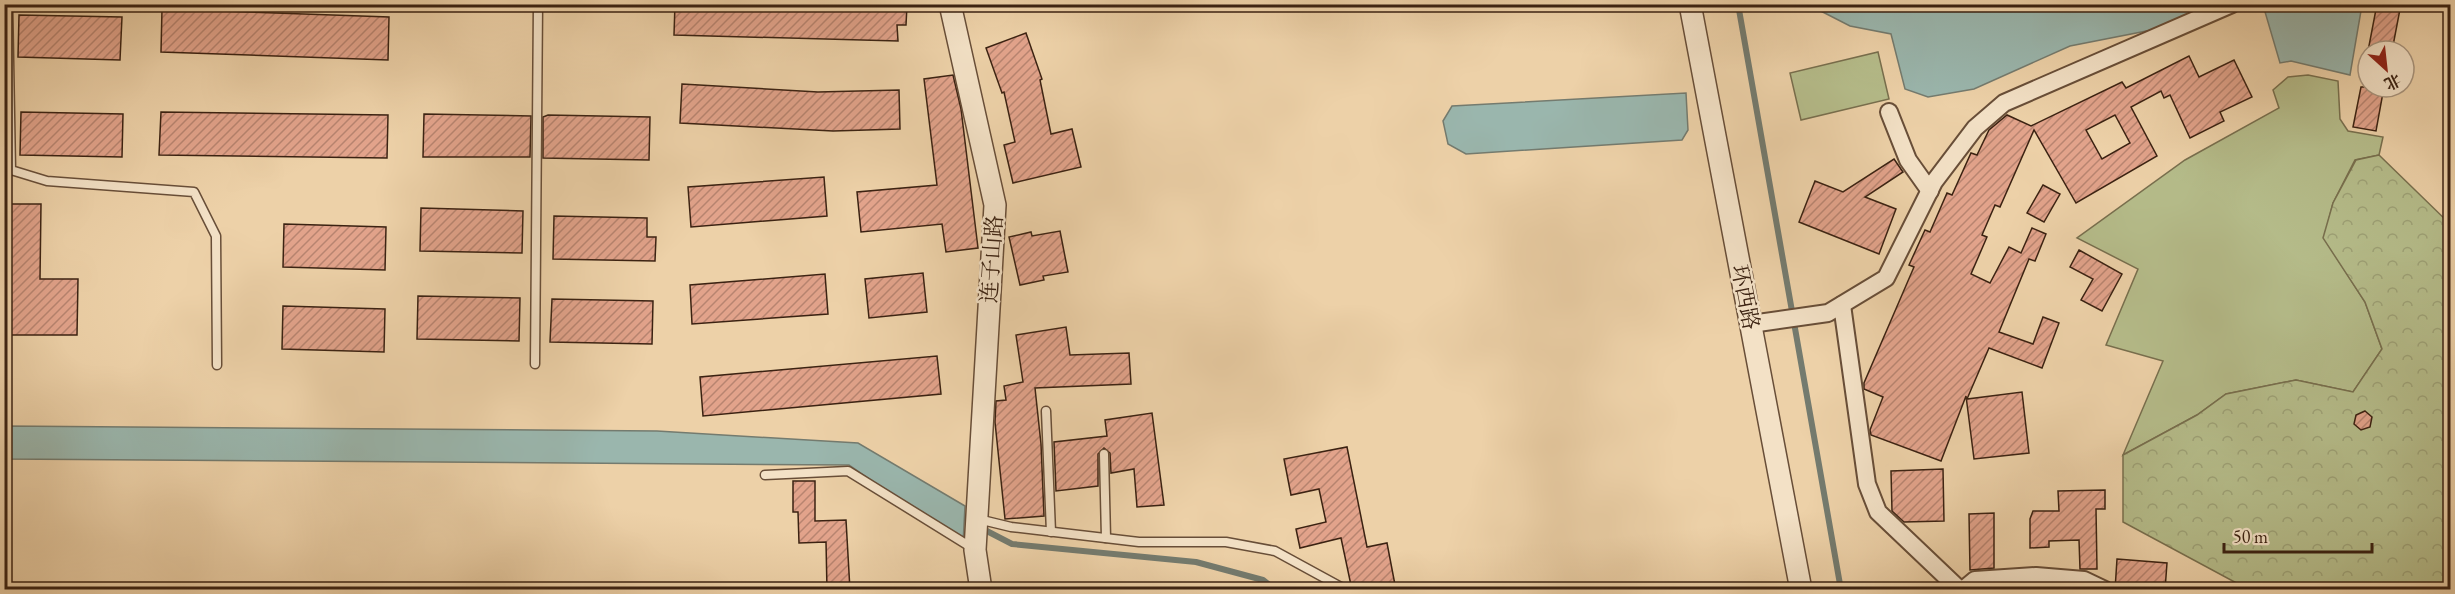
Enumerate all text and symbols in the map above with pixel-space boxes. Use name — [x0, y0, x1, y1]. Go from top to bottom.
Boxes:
north arrow — [2356, 39, 2416, 99]
text: 北 — [2381, 69, 2404, 95]
street label: 连子山路 — [974, 214, 1009, 304]
street label: 环西路 — [1725, 262, 1766, 332]
scale bar — [2224, 516, 2372, 554]
text: 50 m — [2233, 525, 2268, 548]

